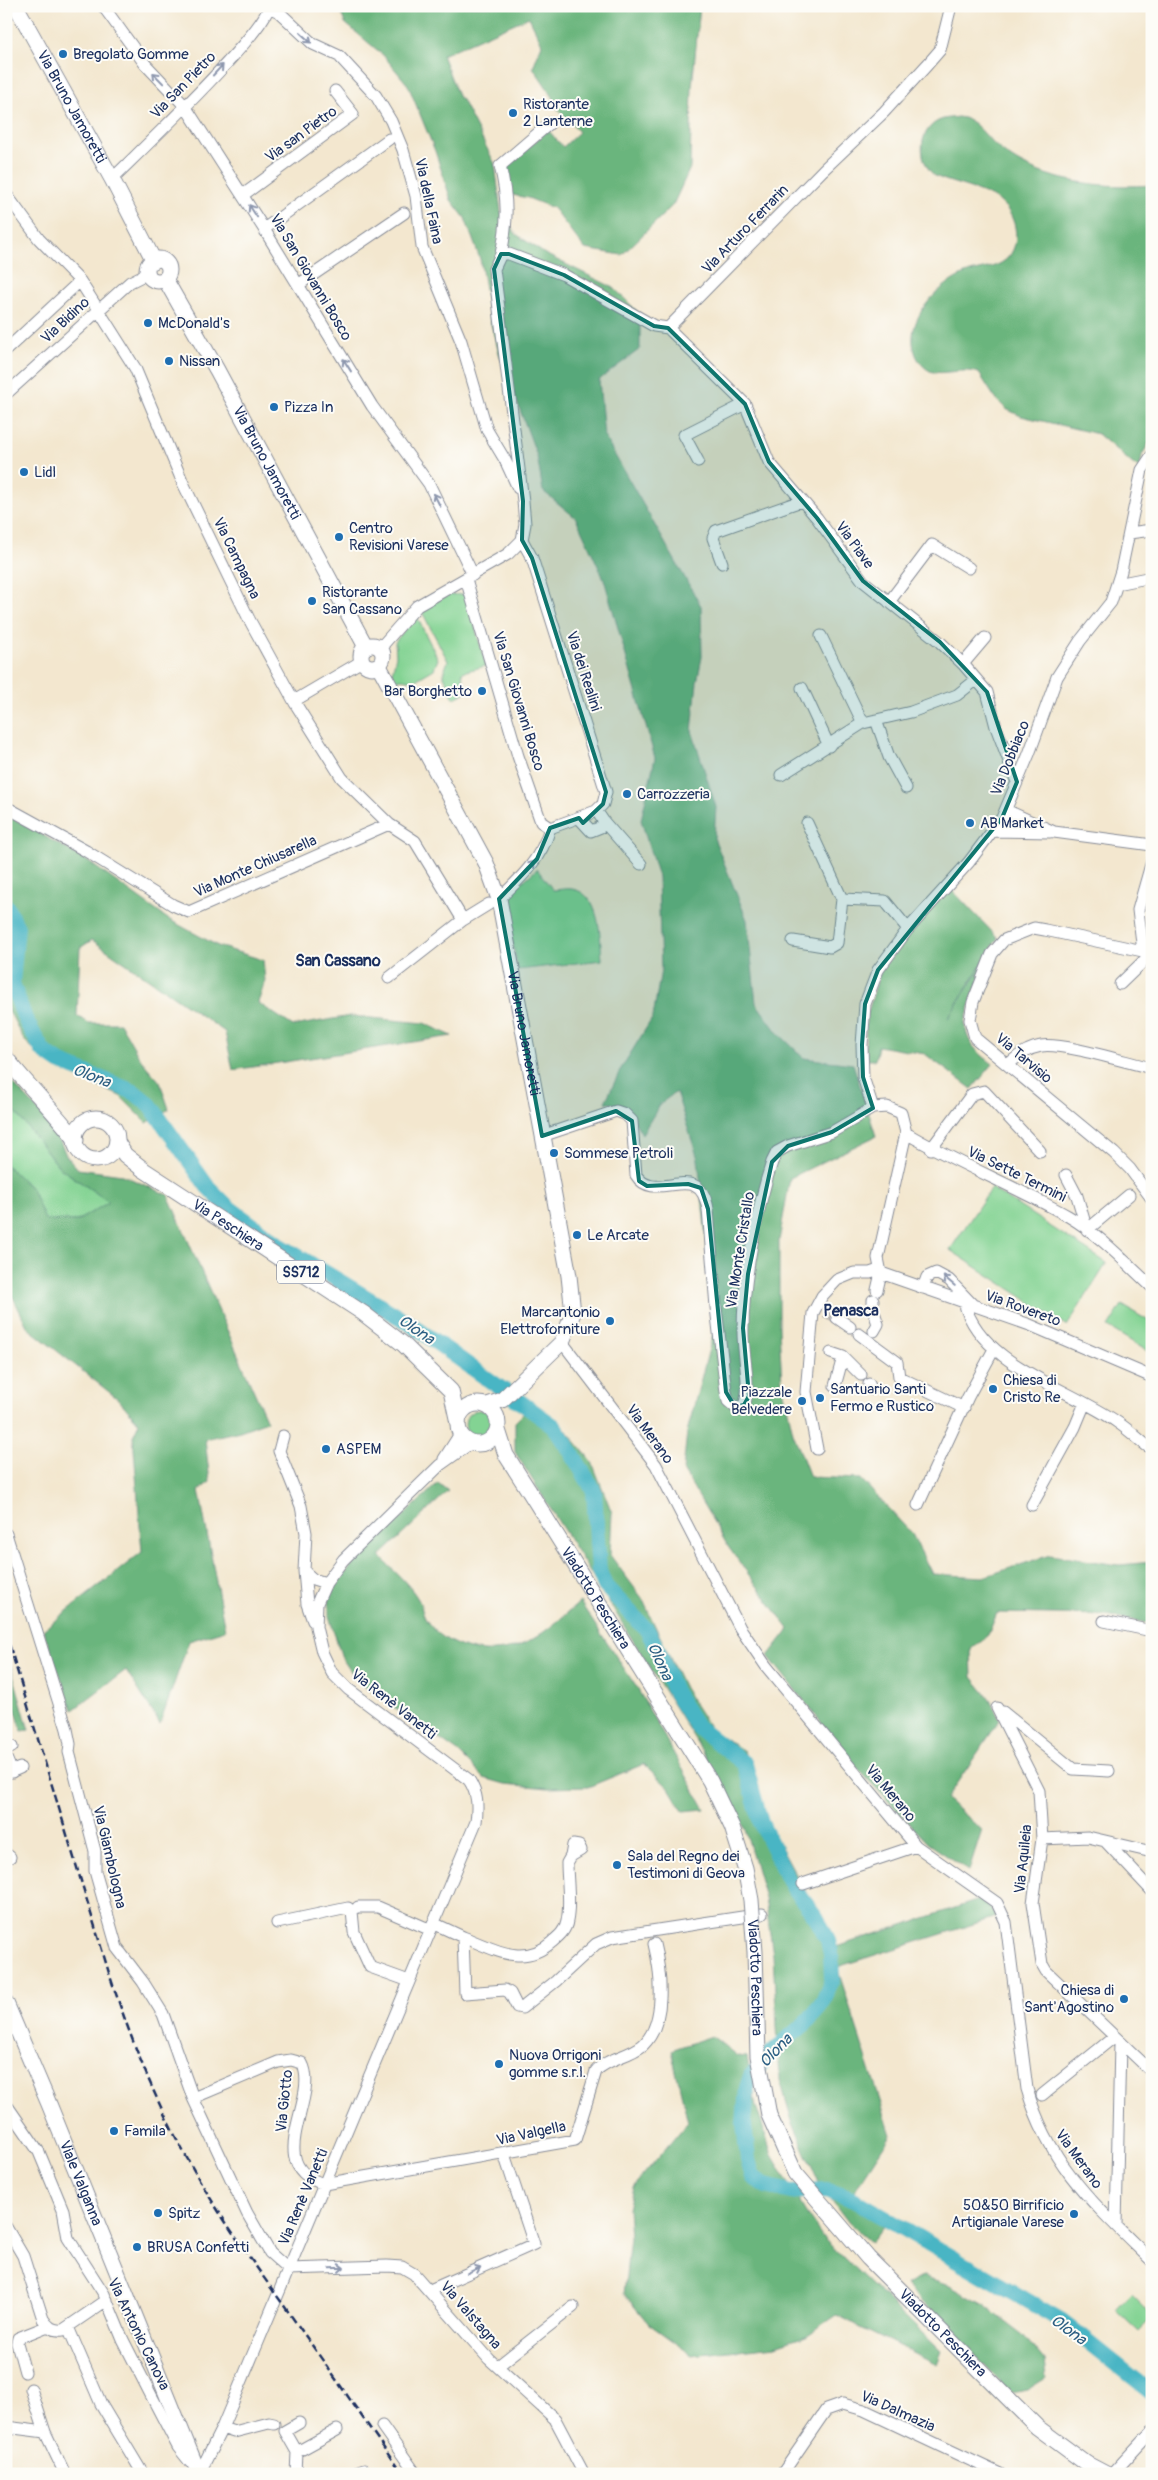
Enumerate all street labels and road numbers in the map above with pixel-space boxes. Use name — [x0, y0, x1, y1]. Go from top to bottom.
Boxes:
street label: Via Bruno Jamoretti — [32, 47, 110, 167]
street label: Via San Pietro — [147, 48, 220, 123]
street label: Via san Pietro — [262, 102, 341, 167]
street label: Via della Faina — [410, 156, 447, 246]
street label: Via Arturo Ferrarin — [698, 181, 793, 278]
street label: Via San Giovanni Bosco — [265, 210, 356, 344]
street label: Via Bidino — [37, 293, 94, 348]
street label: Via Bruno Jamoretti — [228, 403, 305, 523]
street label: Via Campagna — [209, 514, 264, 602]
street label: Via Piave — [831, 518, 878, 573]
street label: Via San Giovanni Bosco — [488, 629, 549, 773]
street label: Via dei Realini — [562, 629, 605, 714]
street label: Via Dobbiaco — [987, 718, 1034, 799]
street label: Via Monte Chiusarella — [191, 831, 320, 902]
street label: Via Bruno Jamoretti — [503, 970, 544, 1097]
street label: Via Tarvisio — [991, 1029, 1056, 1088]
street label: Via Sette Termini — [964, 1142, 1070, 1207]
street label: Via Monte Cristallo — [722, 1190, 759, 1310]
street label: Via Peschiera — [189, 1195, 267, 1256]
road number: SS712 — [277, 1260, 325, 1284]
street label: Via Rovereto — [982, 1286, 1063, 1331]
street label: Via Merano — [622, 1401, 678, 1468]
street label: Viadotto Peschiera — [556, 1544, 634, 1653]
street label: Via Renè Vanetti — [347, 1665, 441, 1744]
street label: Via Merano — [861, 1761, 920, 1826]
street label: Via Giambologna — [88, 1804, 131, 1910]
street label: Via Aquileia — [1010, 1823, 1037, 1895]
street label: Viadotto Peschiera — [742, 1918, 766, 2036]
street label: Via Giotto — [272, 2069, 297, 2133]
street label: Via Valgella — [495, 2117, 568, 2150]
street label: Via Merano — [1051, 2126, 1107, 2193]
street label: Viale Valganna — [55, 2138, 106, 2229]
street label: Via Renè Vanetti — [274, 2146, 333, 2249]
street label: Via Antonio Canova — [103, 2275, 174, 2394]
street label: Via Valstagna — [436, 2277, 505, 2353]
street label: Viadotto Peschiera — [894, 2285, 990, 2381]
street label: Via Dalmazia — [858, 2387, 938, 2436]

